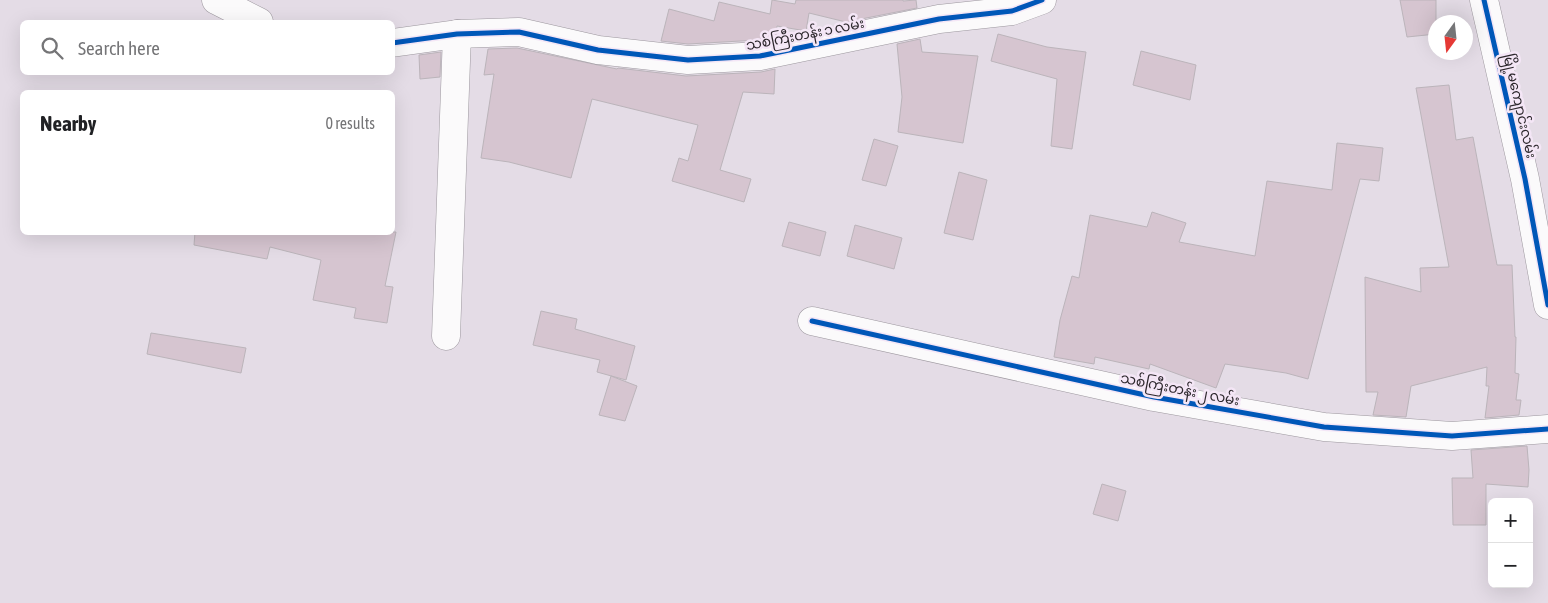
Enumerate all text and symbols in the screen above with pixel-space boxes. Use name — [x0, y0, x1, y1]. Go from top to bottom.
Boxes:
street label: သစ်ကြီးတန်း ၁ လမ်း — [744, 13, 866, 57]
north arrow — [1428, 15, 1473, 60]
search box — [20, 20, 395, 75]
icon: search — [38, 34, 66, 62]
text: Search here — [78, 37, 160, 59]
street label: မြို့မကျောင်းလမ်း — [1496, 52, 1542, 161]
text: Nearby — [40, 111, 96, 135]
text: 0 results — [325, 114, 375, 132]
street label: သစ်ကြီးတန်း ၂ လမ်း — [1118, 368, 1241, 412]
map controls — [1488, 498, 1533, 588]
button: + — [1488, 498, 1533, 543]
button: − — [1488, 543, 1533, 588]

